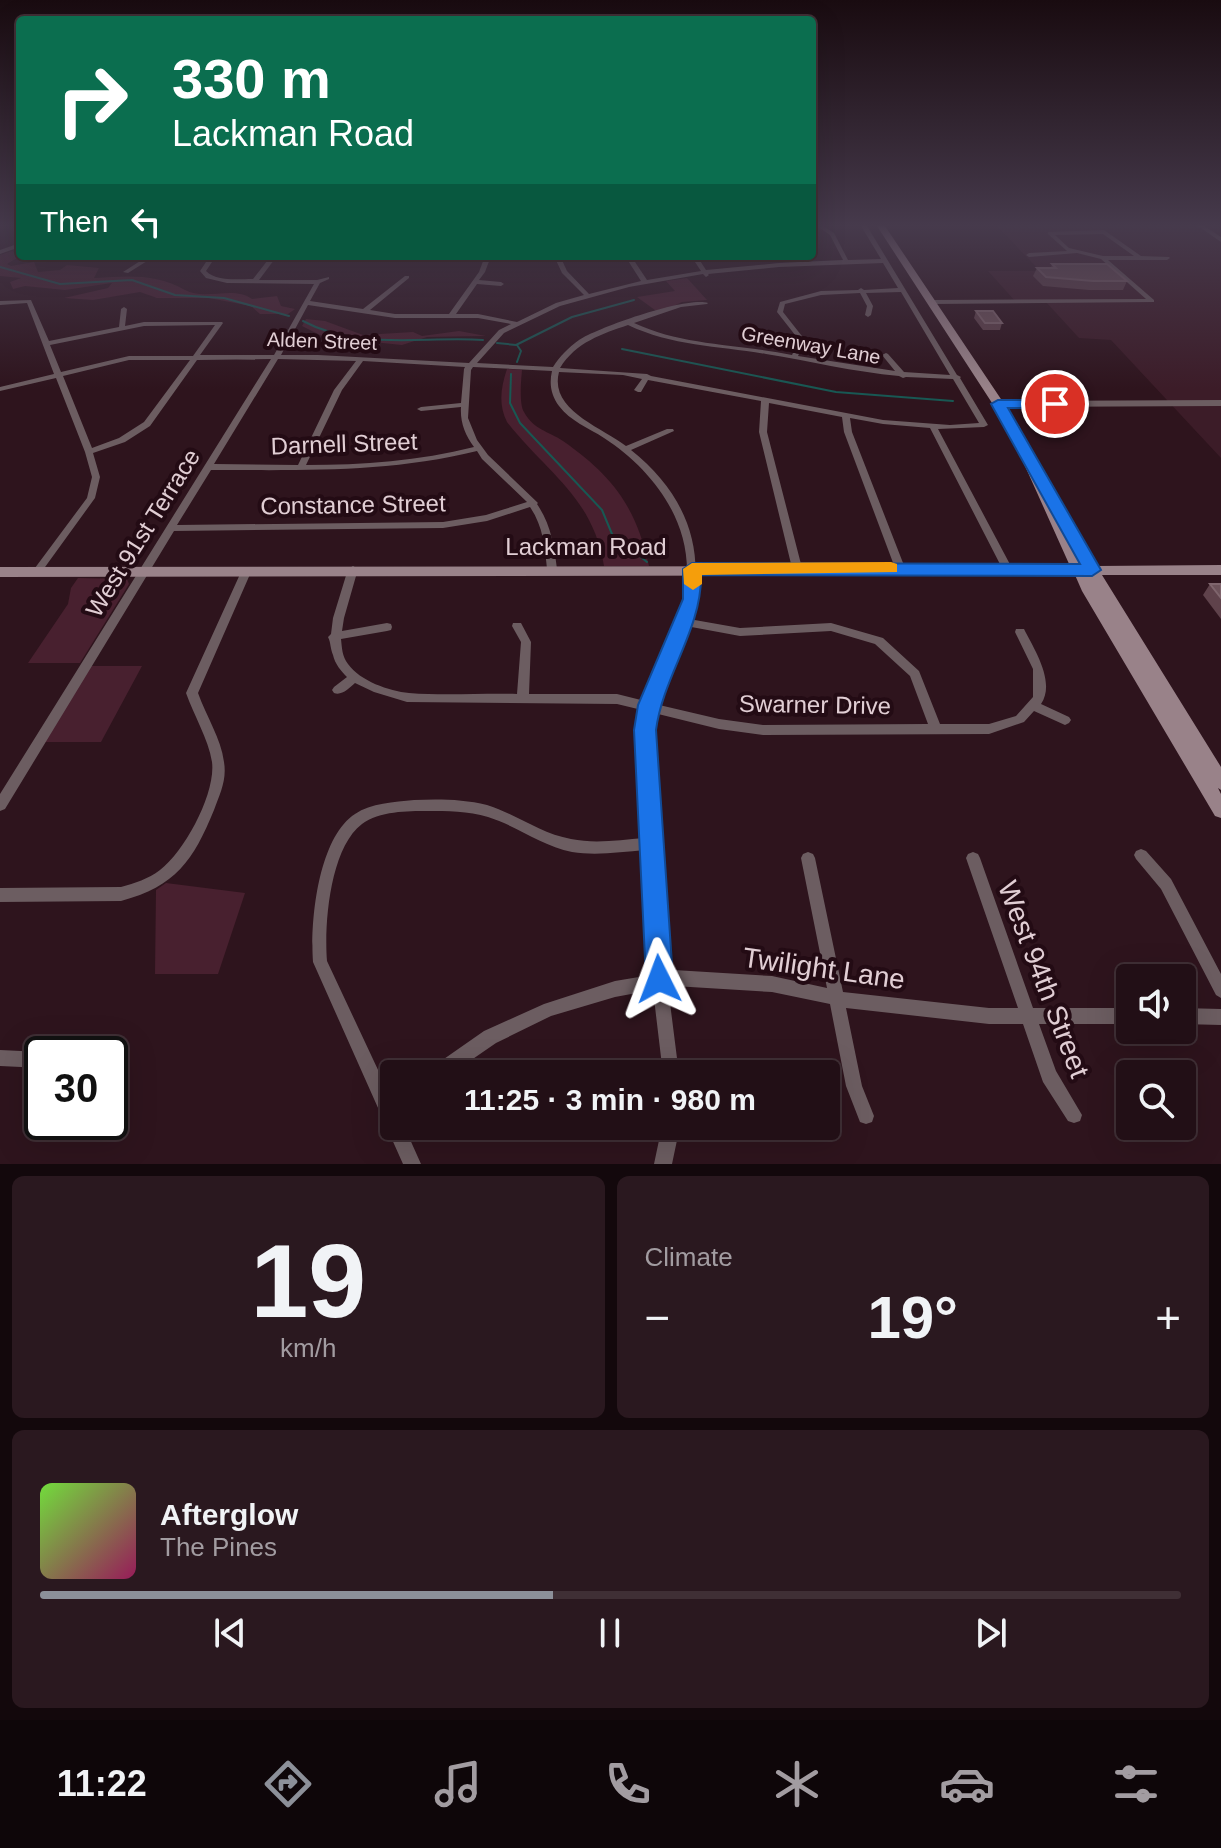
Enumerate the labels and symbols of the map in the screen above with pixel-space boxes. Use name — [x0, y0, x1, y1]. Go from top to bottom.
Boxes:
street label: Greenway Lane — [740, 322, 882, 368]
street label: Alden Street — [267, 328, 378, 354]
pin — [1021, 370, 1089, 438]
street label: Darnell Street — [270, 427, 418, 460]
street label: West 91st Terrace — [80, 444, 205, 622]
street label: Constance Street — [260, 489, 446, 520]
street label: Lackman Road — [505, 533, 667, 560]
street label: Swarner Drive — [739, 690, 891, 719]
street label: West 94th Street — [992, 877, 1095, 1082]
position arrow — [617, 937, 701, 1021]
street label: Twilight Lane — [741, 942, 907, 995]
speed limit sign: 30 — [24, 1036, 128, 1140]

